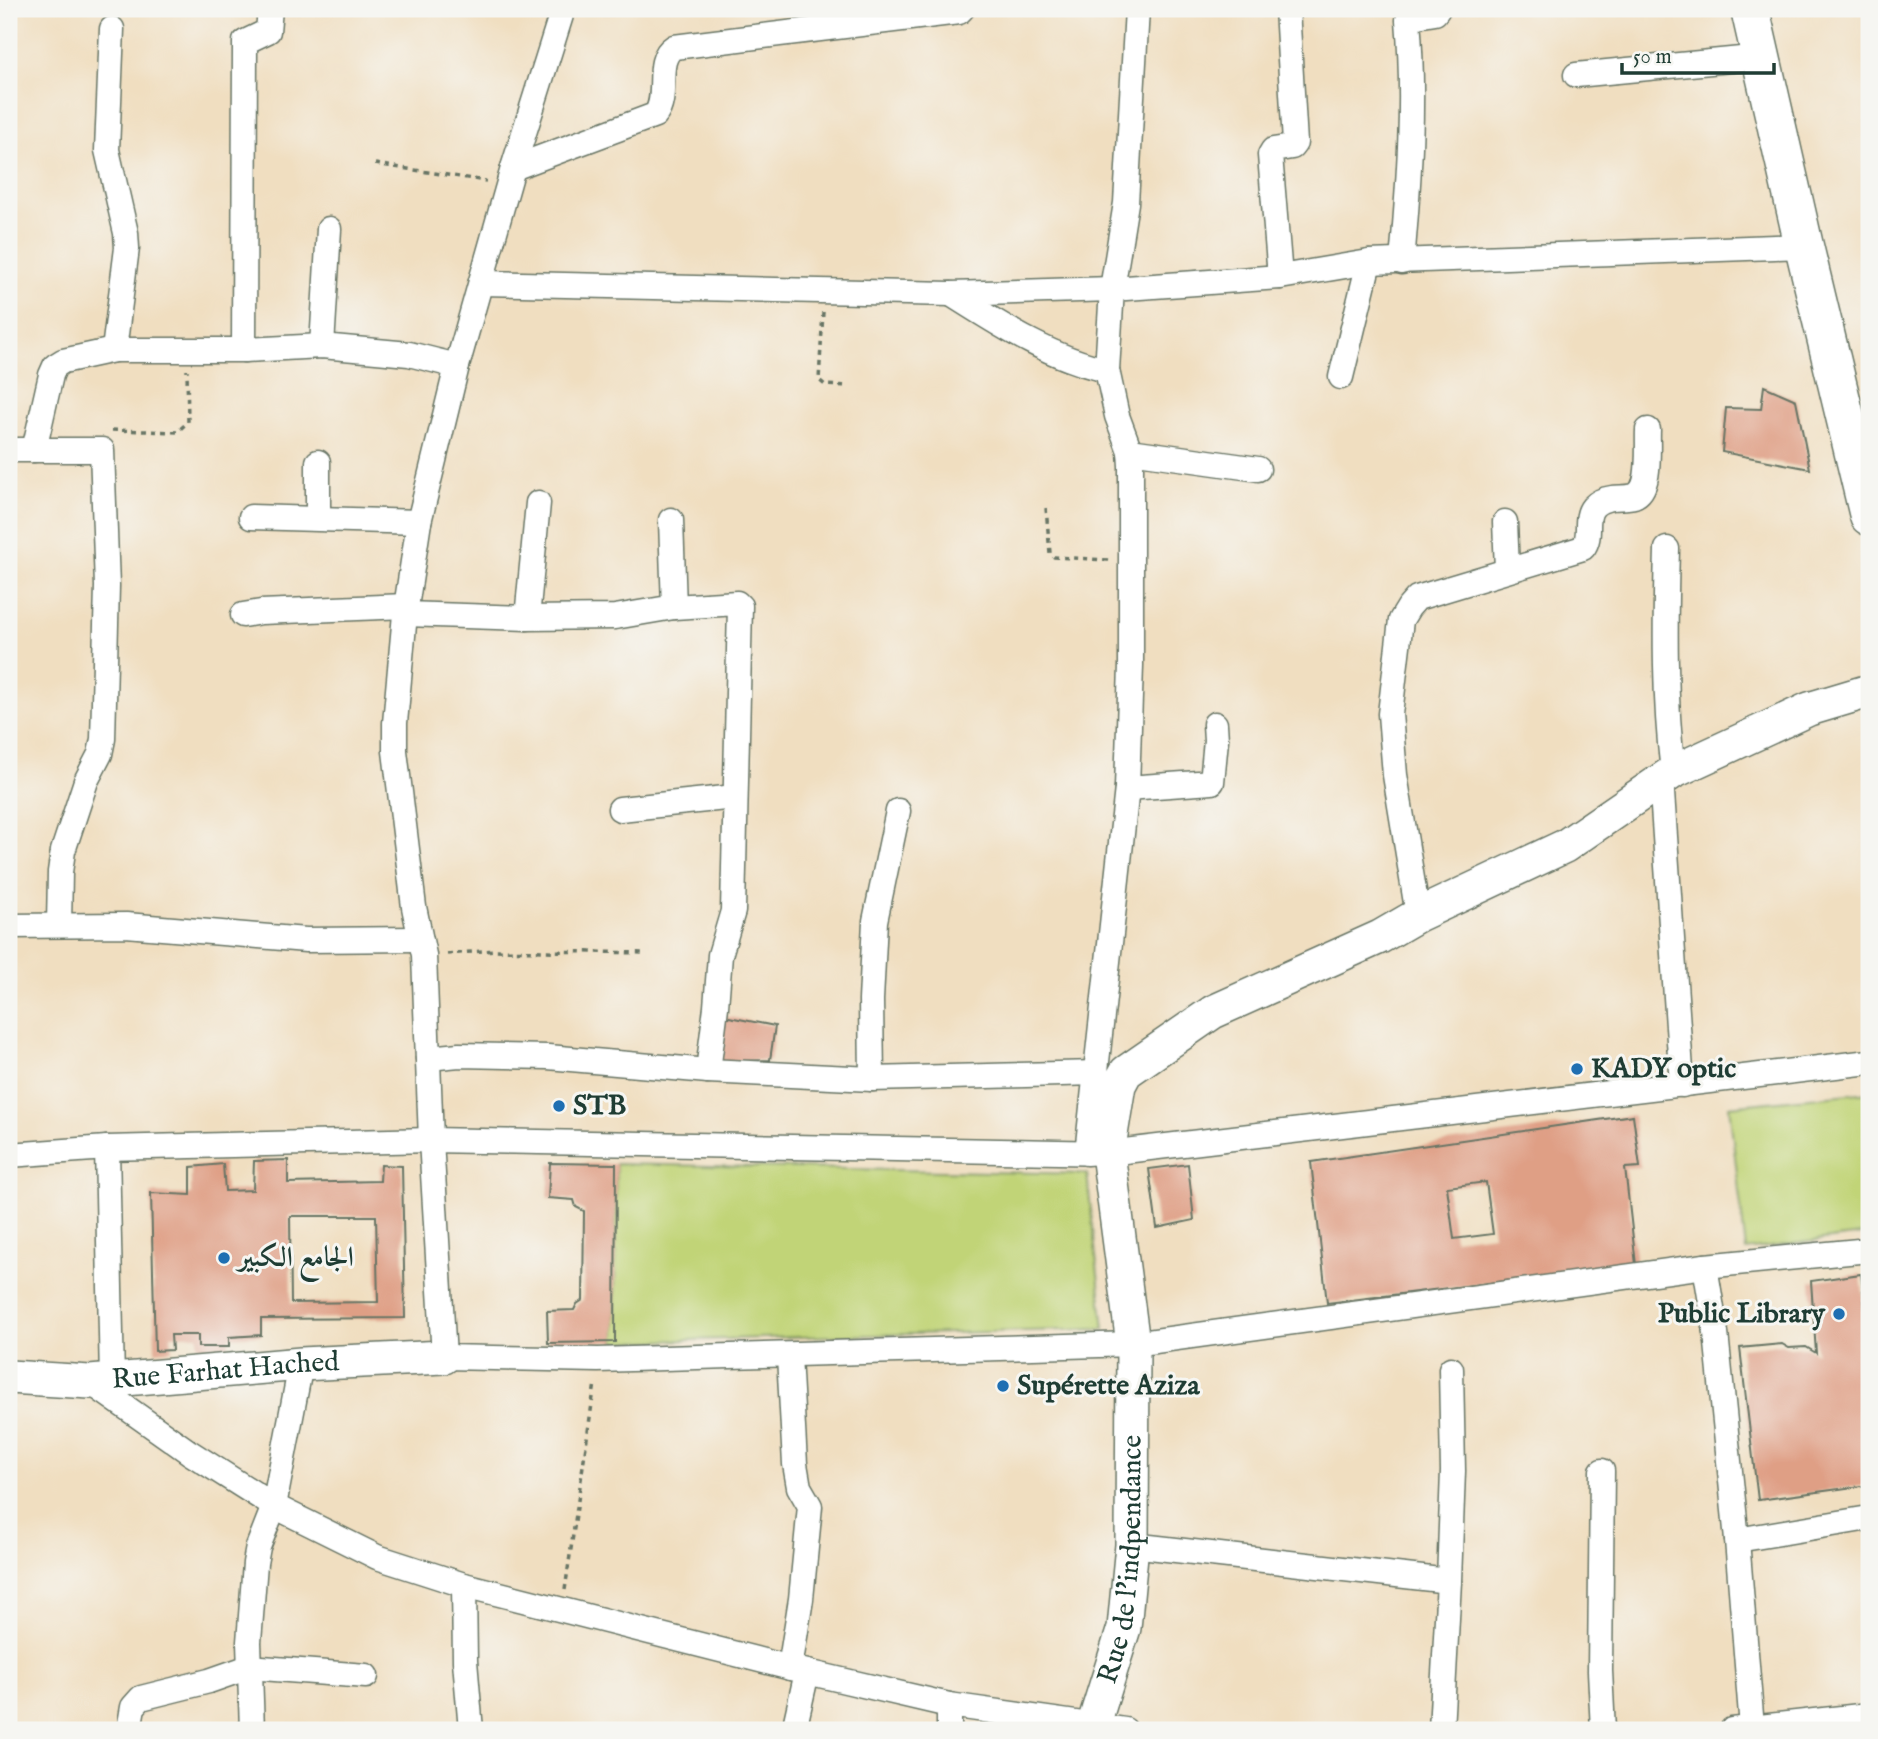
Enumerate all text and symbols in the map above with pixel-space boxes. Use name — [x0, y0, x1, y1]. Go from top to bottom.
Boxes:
scale bar — [1622, 32, 1775, 76]
text: 50 m — [1633, 44, 1672, 71]
place label: KADY optic — [1591, 1052, 1736, 1087]
marker: KADY optic — [1569, 1061, 1585, 1077]
place label: STB — [573, 1089, 626, 1124]
marker: STB — [551, 1098, 567, 1114]
place label: الجامع الكبير — [235, 1241, 354, 1283]
marker: الجامع الكبير — [216, 1250, 232, 1266]
place label: Public Library — [1658, 1297, 1826, 1332]
marker: Public Library — [1831, 1306, 1847, 1322]
street label: Rue Farhat Hached — [110, 1345, 340, 1398]
place label: Supérette Aziza — [1017, 1369, 1201, 1404]
marker: Supérette Aziza — [995, 1378, 1011, 1394]
street label: Rue de l'indpendance — [1090, 1434, 1150, 1688]

